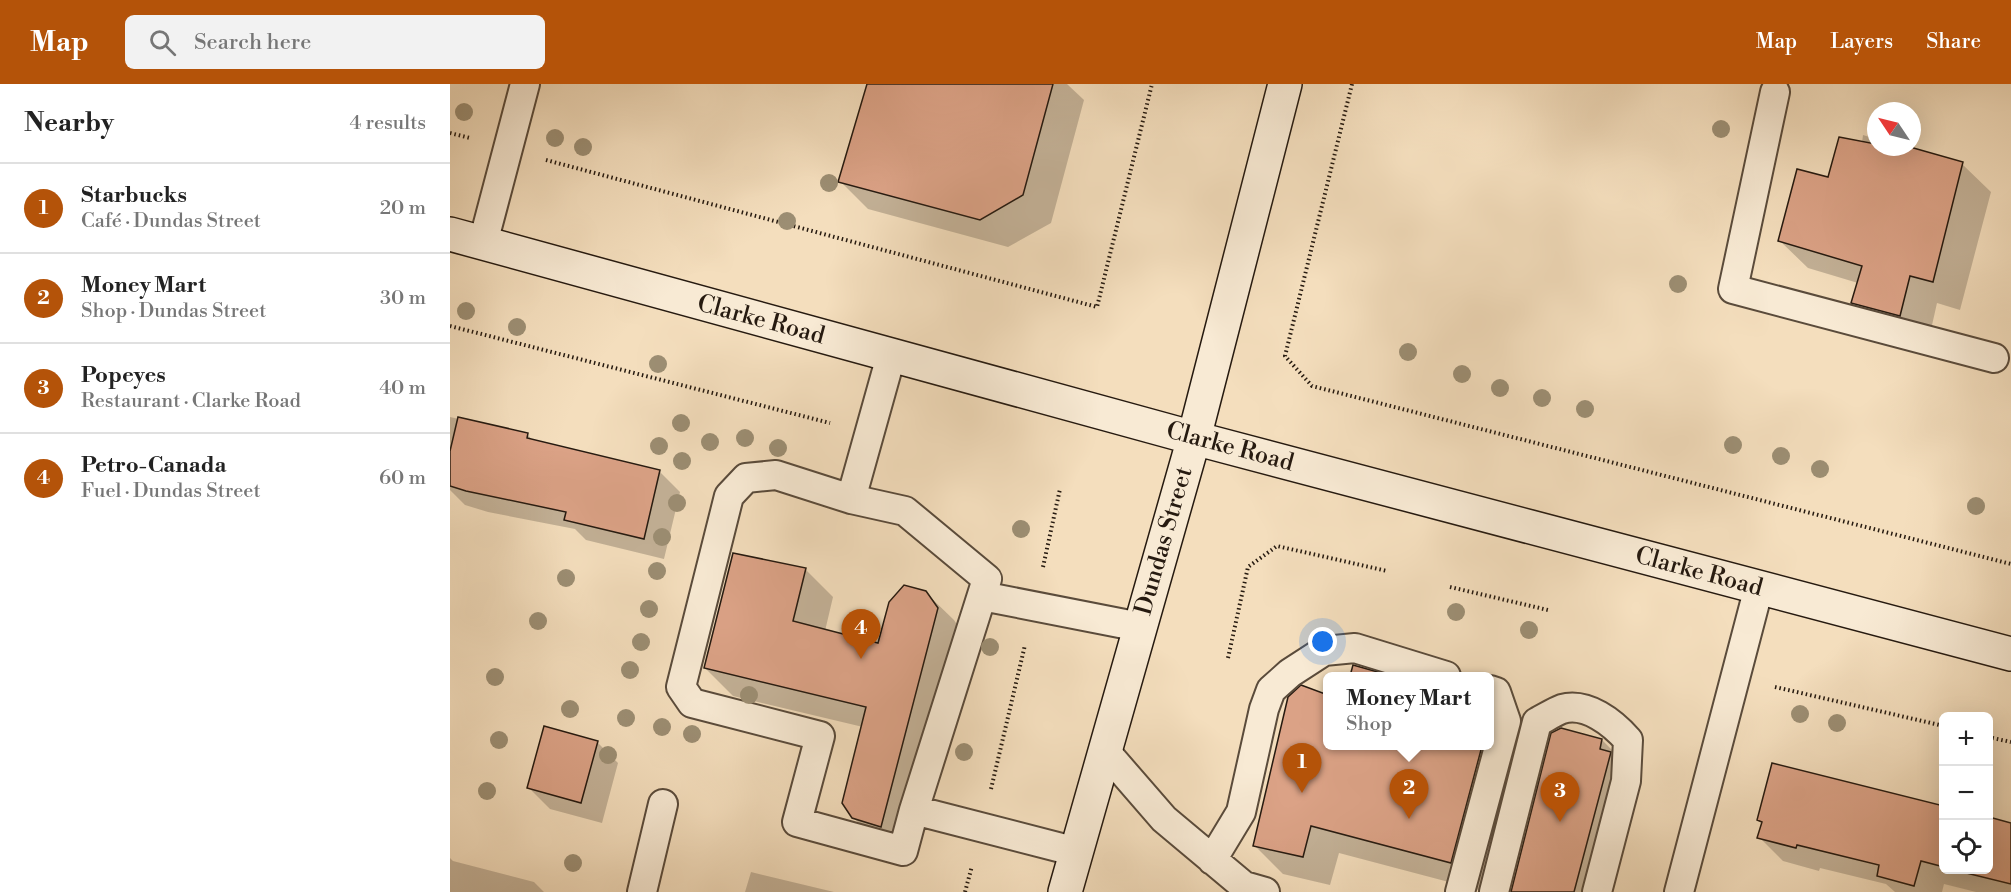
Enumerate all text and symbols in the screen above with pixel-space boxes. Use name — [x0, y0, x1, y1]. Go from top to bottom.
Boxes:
search box — [125, 15, 545, 69]
text: Map — [30, 25, 89, 60]
icon: search — [146, 26, 179, 59]
text: Search here — [194, 29, 311, 56]
text: Map — [1756, 29, 1797, 55]
text: Layers — [1830, 29, 1893, 55]
text: Share — [1926, 29, 1981, 55]
north arrow — [1867, 102, 1921, 156]
text: Nearby — [24, 107, 114, 139]
text: 4 results — [349, 111, 426, 136]
text: Starbucks — [81, 182, 187, 209]
text: 1 — [39, 196, 48, 221]
text: 20 m — [380, 196, 426, 221]
text: Café · Dundas Street — [81, 209, 261, 234]
text: Money Mart — [81, 272, 206, 299]
text: 2 — [37, 286, 50, 311]
text: 30 m — [380, 286, 426, 311]
street label: Clarke Road — [694, 289, 828, 352]
text: Shop · Dundas Street — [81, 299, 266, 324]
text: Popeyes — [81, 362, 166, 389]
text: 3 — [37, 376, 50, 401]
text: 40 m — [379, 376, 426, 401]
text: Restaurant · Clarke Road — [81, 389, 301, 414]
street label: Clarke Road — [1163, 416, 1297, 479]
text: Petro-Canada — [81, 452, 226, 479]
street label: Dundas Street — [1128, 463, 1200, 619]
text: 4 — [37, 466, 50, 491]
text: 60 m — [379, 466, 426, 491]
text: Fuel · Dundas Street — [81, 479, 261, 504]
street label: Clarke Road — [1632, 541, 1766, 604]
pin: 4 — [842, 610, 880, 659]
your location — [1308, 627, 1337, 656]
popup — [1323, 672, 1494, 750]
text: Money Mart — [1346, 685, 1471, 712]
text: Shop — [1346, 712, 1392, 737]
map controls — [1939, 712, 1993, 874]
button: + — [1939, 712, 1993, 766]
pin: 1 — [1282, 744, 1322, 793]
button: − — [1939, 766, 1993, 820]
pin: 2 — [1390, 770, 1428, 819]
pin: 3 — [1540, 772, 1580, 822]
button: locate — [1939, 820, 1993, 874]

